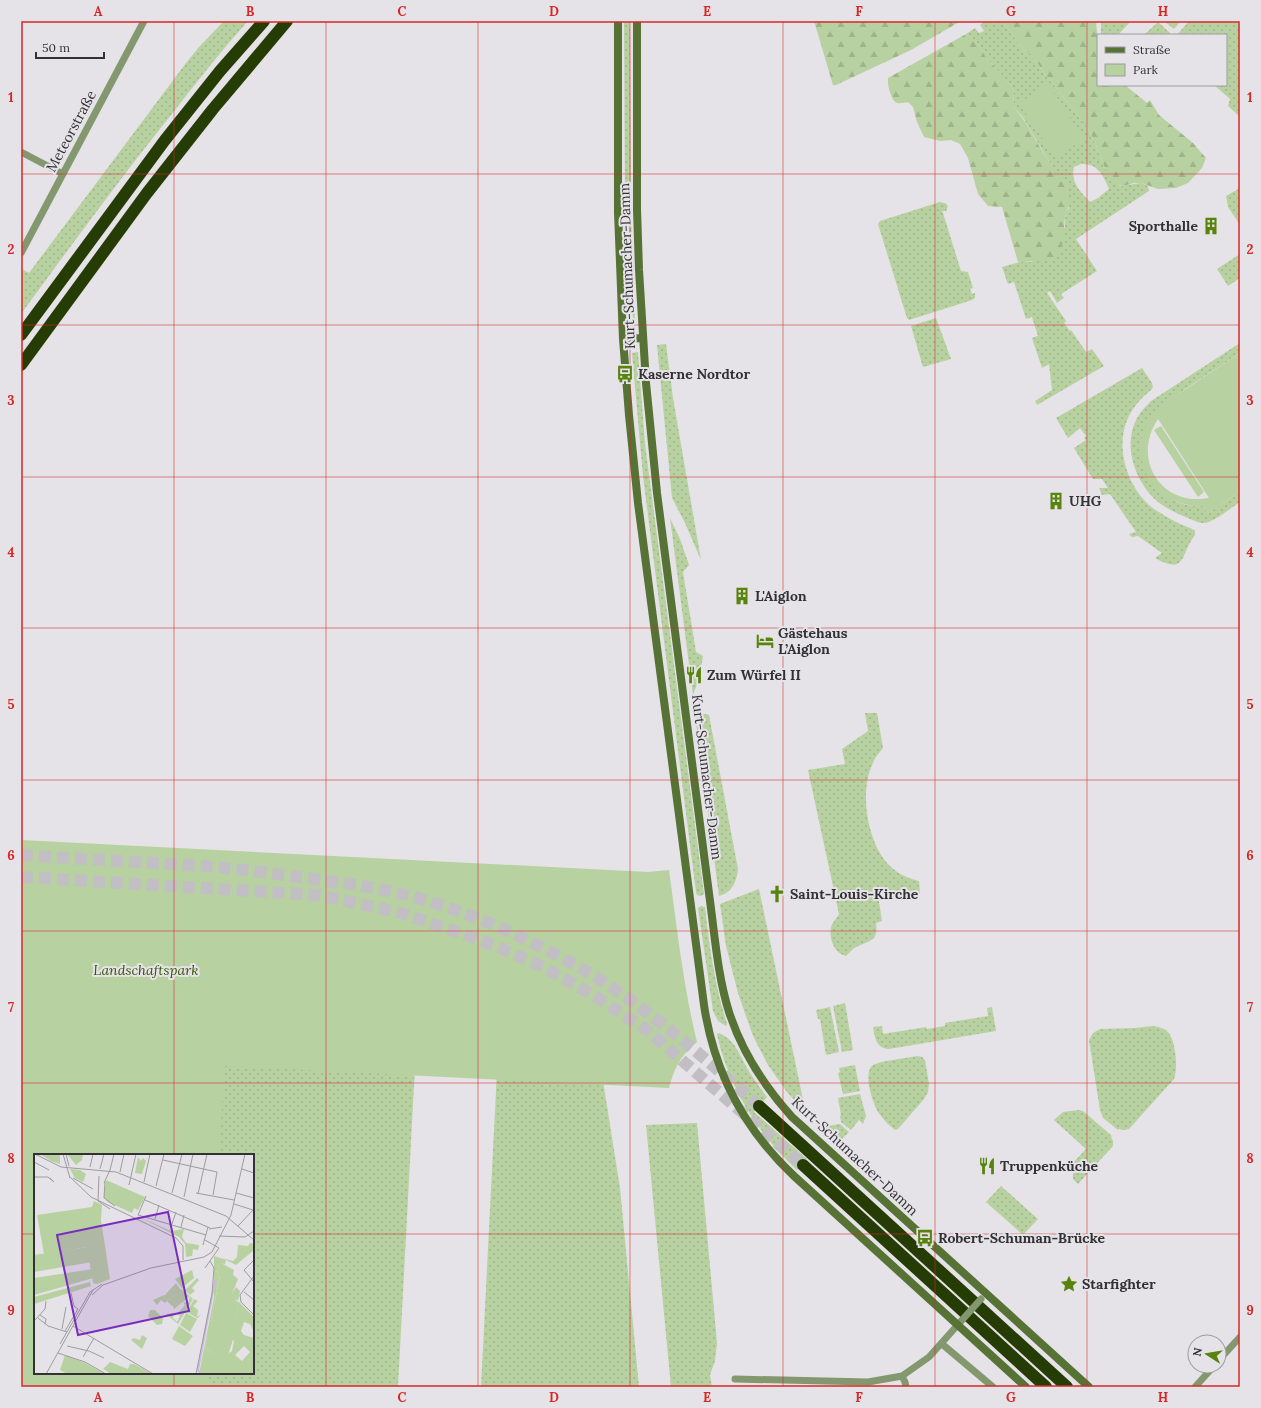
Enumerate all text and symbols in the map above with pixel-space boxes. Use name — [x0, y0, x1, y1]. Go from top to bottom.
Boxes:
text: A — [94, 3, 103, 20]
text: B — [246, 3, 255, 20]
text: C — [398, 3, 407, 20]
text: D — [549, 3, 559, 20]
text: E — [703, 3, 711, 20]
text: F — [855, 3, 863, 20]
text: G — [1006, 3, 1016, 20]
text: H — [1158, 3, 1168, 20]
scale bar — [36, 34, 104, 60]
legend — [1097, 34, 1227, 86]
text: 50 m — [42, 40, 70, 55]
text: Straße — [1133, 42, 1171, 57]
text: Park — [1133, 62, 1159, 77]
street label: Meteorstraße — [42, 87, 100, 175]
text: 1 — [8, 89, 14, 106]
text: 1 — [1247, 89, 1253, 106]
street label: Kurt-Schumacher-Damm — [615, 182, 639, 350]
building icon: Sporthalle — [1201, 216, 1221, 236]
place label: Sporthalle — [1129, 217, 1198, 235]
text: 2 — [8, 241, 15, 258]
text: 2 — [1247, 241, 1254, 258]
bus stop icon: Kaserne Nordtor — [615, 364, 635, 384]
place label: Kaserne Nordtor — [638, 365, 750, 383]
text: 3 — [7, 392, 15, 409]
text: 3 — [1246, 392, 1254, 409]
building icon: UHG — [1046, 491, 1066, 511]
place label: UHG — [1069, 492, 1102, 510]
text: 4 — [7, 544, 15, 561]
text: 4 — [1246, 544, 1254, 561]
building icon: L'Aiglon — [732, 586, 752, 606]
place label: L'Aiglon — [755, 587, 807, 605]
place label: Gästehaus L’Aiglon — [778, 624, 848, 658]
hotel icon: Gästehaus L’Aiglon — [755, 631, 775, 651]
restaurant icon: Zum Würfel II — [684, 665, 704, 685]
place label: Zum Würfel II — [707, 666, 801, 684]
street label: Kurt-Schumacher-Damm — [688, 693, 726, 861]
text: 5 — [7, 696, 15, 713]
text: 5 — [1246, 696, 1254, 713]
text: 6 — [7, 847, 15, 864]
text: 6 — [1246, 847, 1254, 864]
church icon: Saint-Louis-Kirche — [767, 884, 787, 904]
place label: Saint-Louis-Kirche — [790, 885, 919, 903]
park label: Landschaftspark — [93, 961, 199, 979]
text: 7 — [8, 999, 14, 1016]
text: 7 — [1247, 999, 1253, 1016]
street label: Kurt-Schumacher-Damm — [788, 1093, 922, 1220]
text: 8 — [7, 1150, 15, 1167]
text: 8 — [1246, 1150, 1254, 1167]
inset map — [34, 1154, 254, 1374]
restaurant icon: Truppenküche — [977, 1156, 997, 1176]
place label: Truppenküche — [1000, 1157, 1099, 1175]
bus stop icon: Robert-Schuman-Brücke — [915, 1228, 935, 1248]
place label: Robert-Schuman-Brücke — [938, 1229, 1106, 1247]
place icon: Starfighter — [1059, 1274, 1079, 1294]
place label: Starfighter — [1082, 1275, 1156, 1293]
text: 9 — [7, 1302, 15, 1319]
text: 9 — [1246, 1302, 1254, 1319]
north arrow — [1187, 1334, 1227, 1374]
text: N — [1189, 1346, 1205, 1358]
text: A — [94, 1389, 103, 1406]
text: B — [246, 1389, 255, 1406]
text: C — [398, 1389, 407, 1406]
text: D — [549, 1389, 559, 1406]
text: E — [703, 1389, 711, 1406]
text: F — [855, 1389, 863, 1406]
text: G — [1006, 1389, 1016, 1406]
text: H — [1158, 1389, 1168, 1406]

